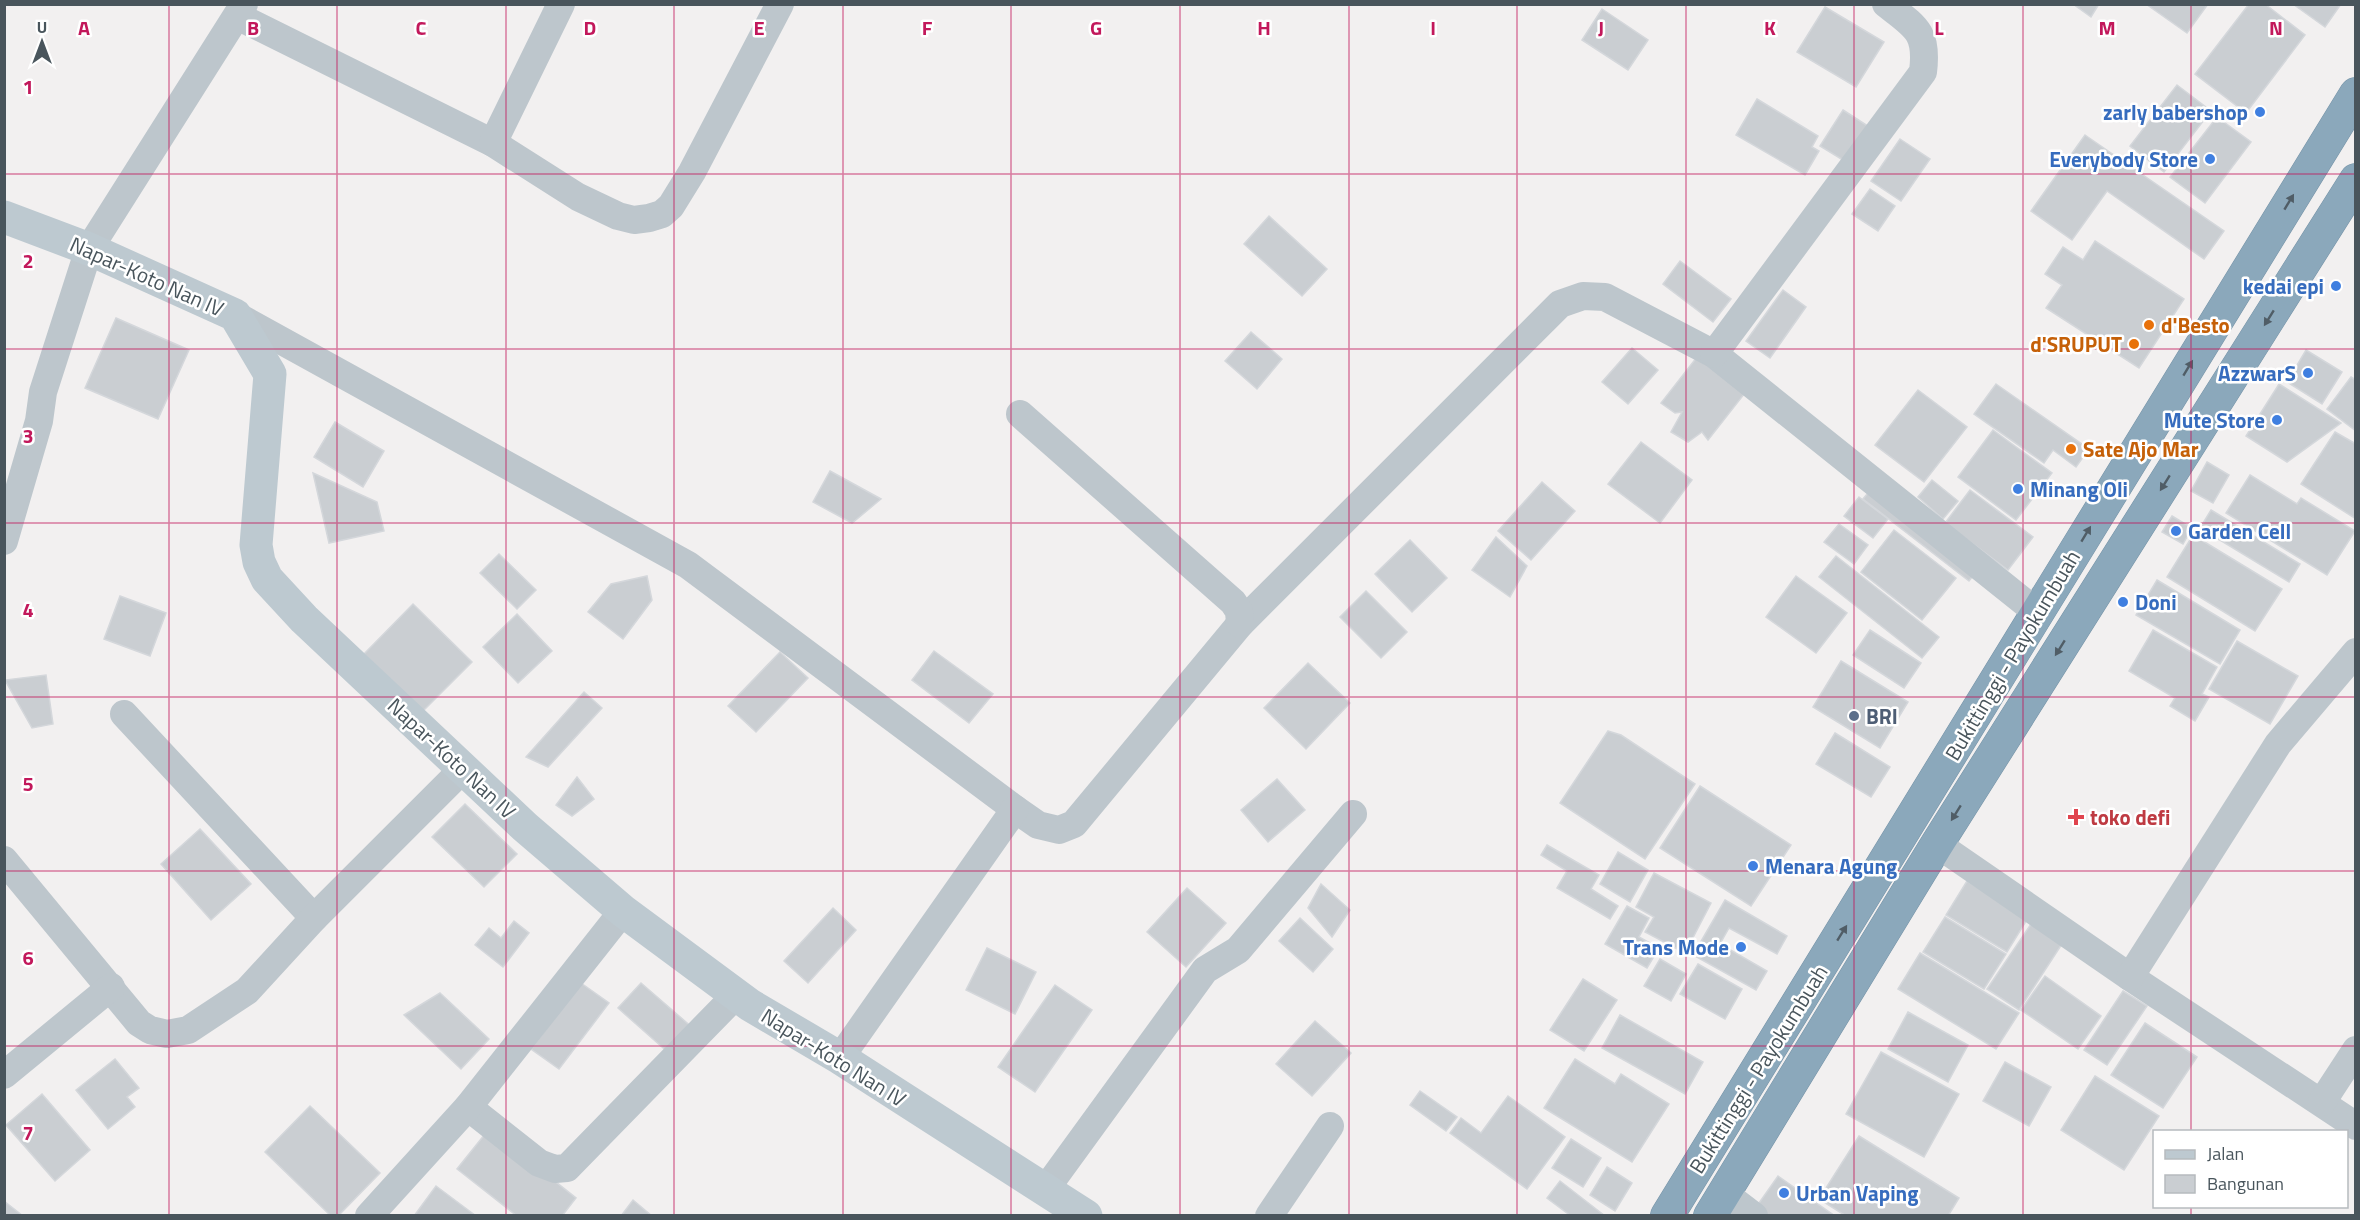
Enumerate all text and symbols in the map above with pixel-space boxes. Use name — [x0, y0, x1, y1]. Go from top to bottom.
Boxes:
north arrow — [12, 12, 72, 72]
text: A — [78, 12, 90, 43]
text: B — [247, 12, 259, 43]
text: C — [416, 12, 427, 43]
text: D — [584, 12, 596, 43]
text: E — [753, 12, 765, 43]
text: F — [922, 12, 933, 43]
text: G — [1090, 12, 1102, 43]
text: H — [1257, 12, 1271, 43]
text: I — [1430, 12, 1436, 43]
text: J — [1598, 12, 1604, 43]
text: K — [1764, 12, 1776, 43]
text: L — [1934, 12, 1944, 43]
text: M — [2098, 12, 2116, 43]
text: N — [2269, 12, 2283, 43]
text: U — [37, 15, 47, 39]
text: 1 — [22, 71, 34, 102]
place label: zarly babershop — [2103, 96, 2248, 128]
marker: zarly babershop — [2253, 105, 2267, 119]
place label: Everybody Store — [2049, 143, 2198, 175]
marker: Everybody Store — [2203, 152, 2217, 166]
one-way arrow — [2284, 194, 2295, 210]
street label: Napar-Koto Nan IV — [65, 228, 229, 324]
text: 2 — [22, 245, 34, 276]
place label: kedai epi — [2243, 270, 2324, 302]
marker: kedai epi — [2329, 279, 2343, 293]
place label: d'Besto — [2161, 309, 2230, 341]
one-way arrow — [2263, 310, 2274, 326]
marker: d'Besto — [2142, 318, 2156, 332]
place label: d'SRUPUT — [2030, 328, 2122, 360]
marker: d'SRUPUT — [2127, 337, 2141, 351]
place label: AzzwarS — [2218, 357, 2296, 389]
one-way arrow — [2182, 360, 2193, 376]
marker: AzzwarS — [2301, 366, 2315, 380]
place label: Mute Store — [2164, 404, 2265, 436]
marker: Mute Store — [2270, 413, 2284, 427]
text: 3 — [22, 420, 34, 451]
place label: Sate Ajo Mar — [2083, 433, 2199, 465]
marker: Sate Ajo Mar — [2064, 442, 2078, 456]
place label: Minang Oli — [2030, 473, 2128, 505]
one-way arrow — [2159, 475, 2170, 491]
marker: Minang Oli — [2011, 482, 2025, 496]
place label: Garden Cell — [2188, 515, 2291, 547]
marker: Garden Cell — [2169, 524, 2183, 538]
one-way arrow — [2081, 526, 2092, 542]
street label: Bukittinggi - Payokumbuah — [1936, 544, 2088, 766]
place label: Doni — [2135, 586, 2177, 618]
text: 4 — [22, 594, 34, 625]
marker: Doni — [2116, 595, 2130, 609]
one-way arrow — [2055, 640, 2066, 656]
street label: Napar-Koto Nan IV — [381, 690, 523, 826]
place label: BRI — [1866, 700, 1898, 732]
marker: BRI — [1847, 709, 1861, 723]
text: 5 — [22, 768, 34, 799]
place label: toko defi — [2090, 801, 2170, 833]
one-way arrow — [1951, 805, 1962, 821]
marker: toko defi — [2067, 808, 2085, 826]
place label: Menara Agung — [1765, 850, 1897, 882]
marker: Menara Agung — [1746, 859, 1760, 873]
one-way arrow — [1836, 925, 1847, 942]
place label: Trans Mode — [1623, 931, 1729, 963]
marker: Trans Mode — [1734, 940, 1748, 954]
text: 6 — [22, 942, 34, 973]
street label: Bukittinggi - Payokumbuah — [1681, 959, 1835, 1179]
street label: Napar-Koto Nan IV — [755, 1000, 913, 1114]
text: 7 — [22, 1117, 34, 1148]
legend — [2153, 1130, 2348, 1208]
text: Jalan — [2207, 1140, 2244, 1167]
text: Bangunan — [2207, 1170, 2284, 1197]
place label: Urban Vaping — [1796, 1177, 1918, 1209]
marker: Urban Vaping — [1777, 1186, 1791, 1200]

